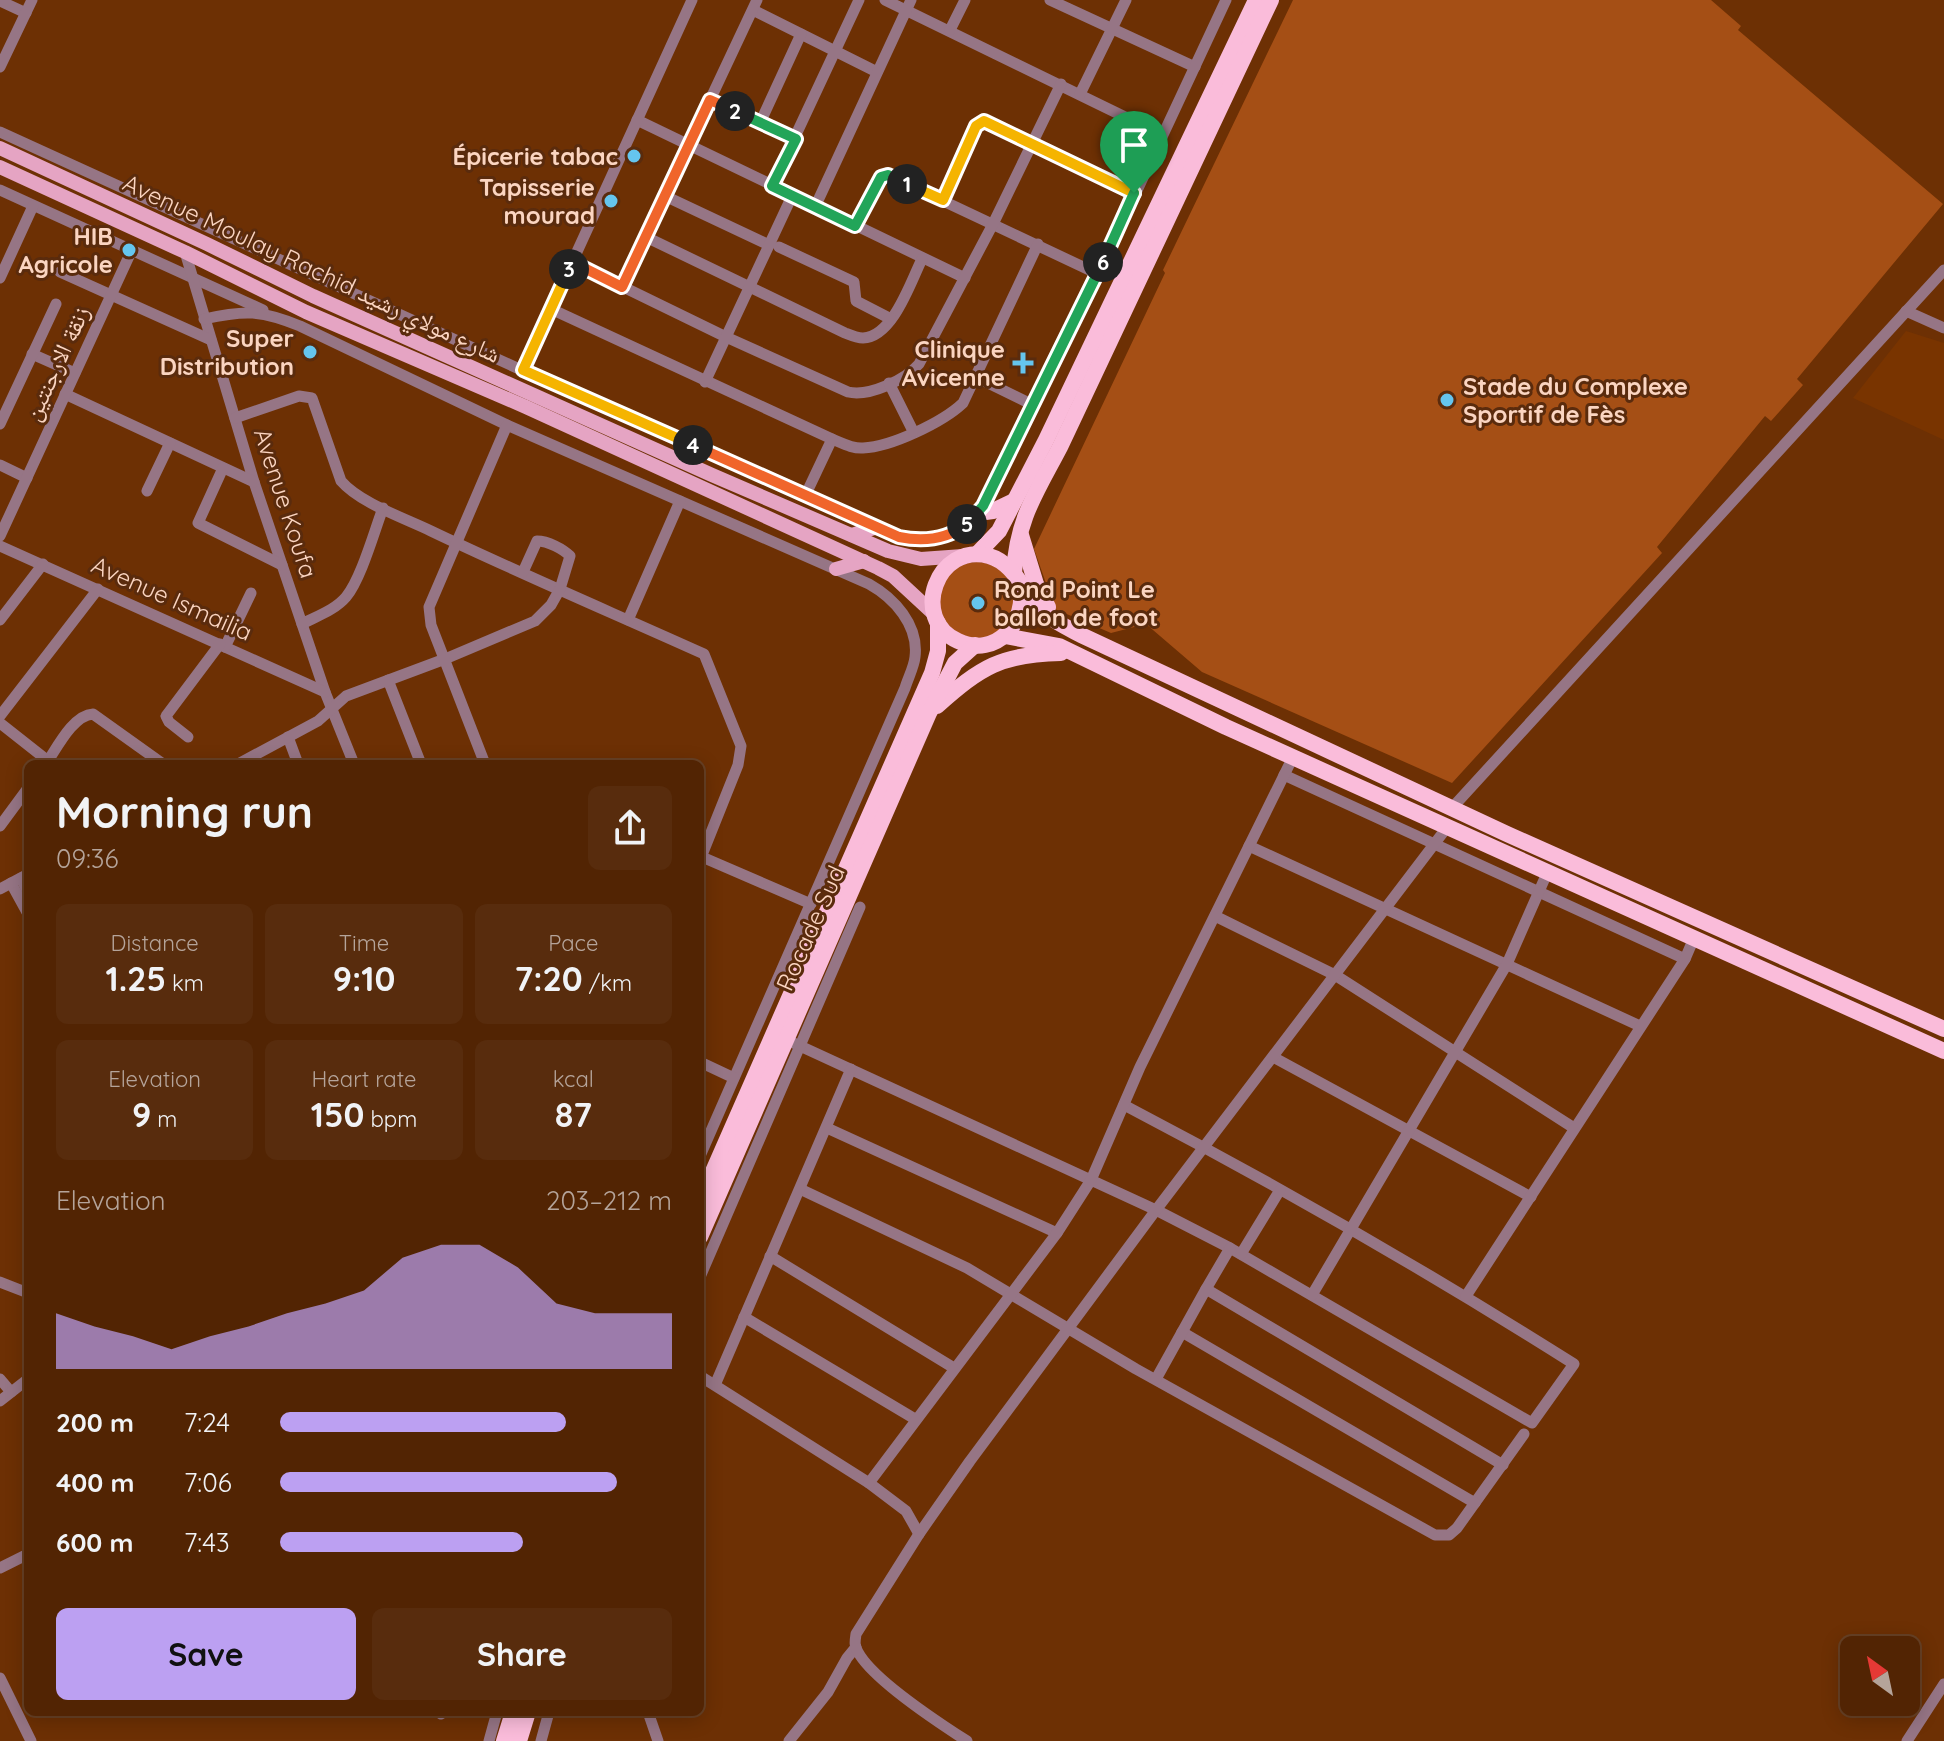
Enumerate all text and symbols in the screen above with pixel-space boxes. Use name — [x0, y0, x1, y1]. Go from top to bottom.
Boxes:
pin: 2 — [715, 91, 755, 131]
text: 2 — [729, 97, 741, 125]
pin — [1100, 111, 1168, 193]
icon: arrive — [1112, 123, 1156, 167]
place label: Épicerie tabac — [452, 141, 618, 171]
marker: Épicerie tabac — [625, 147, 643, 165]
pin: 1 — [887, 164, 927, 204]
street label: Avenue Moulay Rachid شارع مولاي رشيد — [116, 167, 506, 374]
text: 1 — [903, 170, 911, 198]
place label: Tapisserie mourad — [479, 172, 595, 230]
marker: Tapisserie mourad — [602, 192, 620, 210]
place label: HIB Agricole — [18, 221, 113, 279]
marker: HIB Agricole — [120, 241, 138, 259]
pin: 6 — [1083, 242, 1123, 282]
text: 6 — [1097, 248, 1109, 276]
pin: 3 — [549, 249, 589, 289]
text: 3 — [563, 255, 575, 283]
street label: زنقة الارجنتين — [16, 301, 96, 425]
place label: Super Distribution — [160, 323, 294, 381]
place label: Clinique Avicenne — [902, 334, 1005, 392]
marker: Super Distribution — [301, 343, 319, 361]
marker: Clinique Avicenne — [1012, 352, 1034, 374]
place label: Stade du Complexe Sportif de Fès — [1463, 371, 1688, 429]
marker: Stade du Complexe Sportif de Fès — [1438, 391, 1456, 409]
street label: Avenue Koufa — [248, 424, 324, 582]
pin: 4 — [673, 425, 713, 465]
text: 4 — [687, 431, 699, 459]
pin: 5 — [947, 504, 987, 544]
text: 5 — [961, 510, 973, 538]
street label: Avenue Ismailia — [87, 549, 257, 647]
place label: Rond Point Le ballon de foot — [994, 574, 1158, 632]
marker: Rond Point Le ballon de foot — [969, 594, 987, 612]
text: Morning run — [56, 784, 313, 839]
button: share — [588, 786, 672, 870]
text: 09:36 — [56, 842, 118, 875]
street label: Rocade Sud — [769, 861, 851, 995]
text: Distance — [111, 929, 199, 957]
text: Time — [339, 929, 389, 957]
text: Pace — [548, 929, 598, 957]
text: 1.25 — [105, 957, 166, 1000]
text: 9:10 — [333, 957, 395, 1000]
text: 7:20 — [515, 957, 583, 1000]
text: km — [166, 969, 204, 997]
text: /km — [583, 969, 632, 997]
text: Elevation — [108, 1065, 201, 1093]
text: Heart rate — [312, 1065, 416, 1093]
text: kcal — [553, 1065, 594, 1093]
text: 9 — [132, 1093, 151, 1136]
text: 150 — [311, 1093, 364, 1136]
text: 87 — [555, 1093, 592, 1136]
text: m — [151, 1105, 177, 1133]
text: bpm — [364, 1105, 417, 1133]
text: Elevation — [56, 1184, 166, 1217]
text: 203–212 m — [546, 1184, 672, 1217]
text: 200 m — [56, 1406, 134, 1439]
text: 7:24 — [184, 1406, 230, 1439]
text: 400 m — [56, 1466, 134, 1499]
text: 7:06 — [184, 1466, 232, 1499]
text: 600 m — [56, 1526, 134, 1559]
text: 7:43 — [184, 1526, 230, 1559]
button: Save — [56, 1608, 356, 1700]
button: Share — [372, 1608, 672, 1700]
north arrow — [1840, 1636, 1920, 1716]
map controls — [1840, 1636, 1920, 1716]

